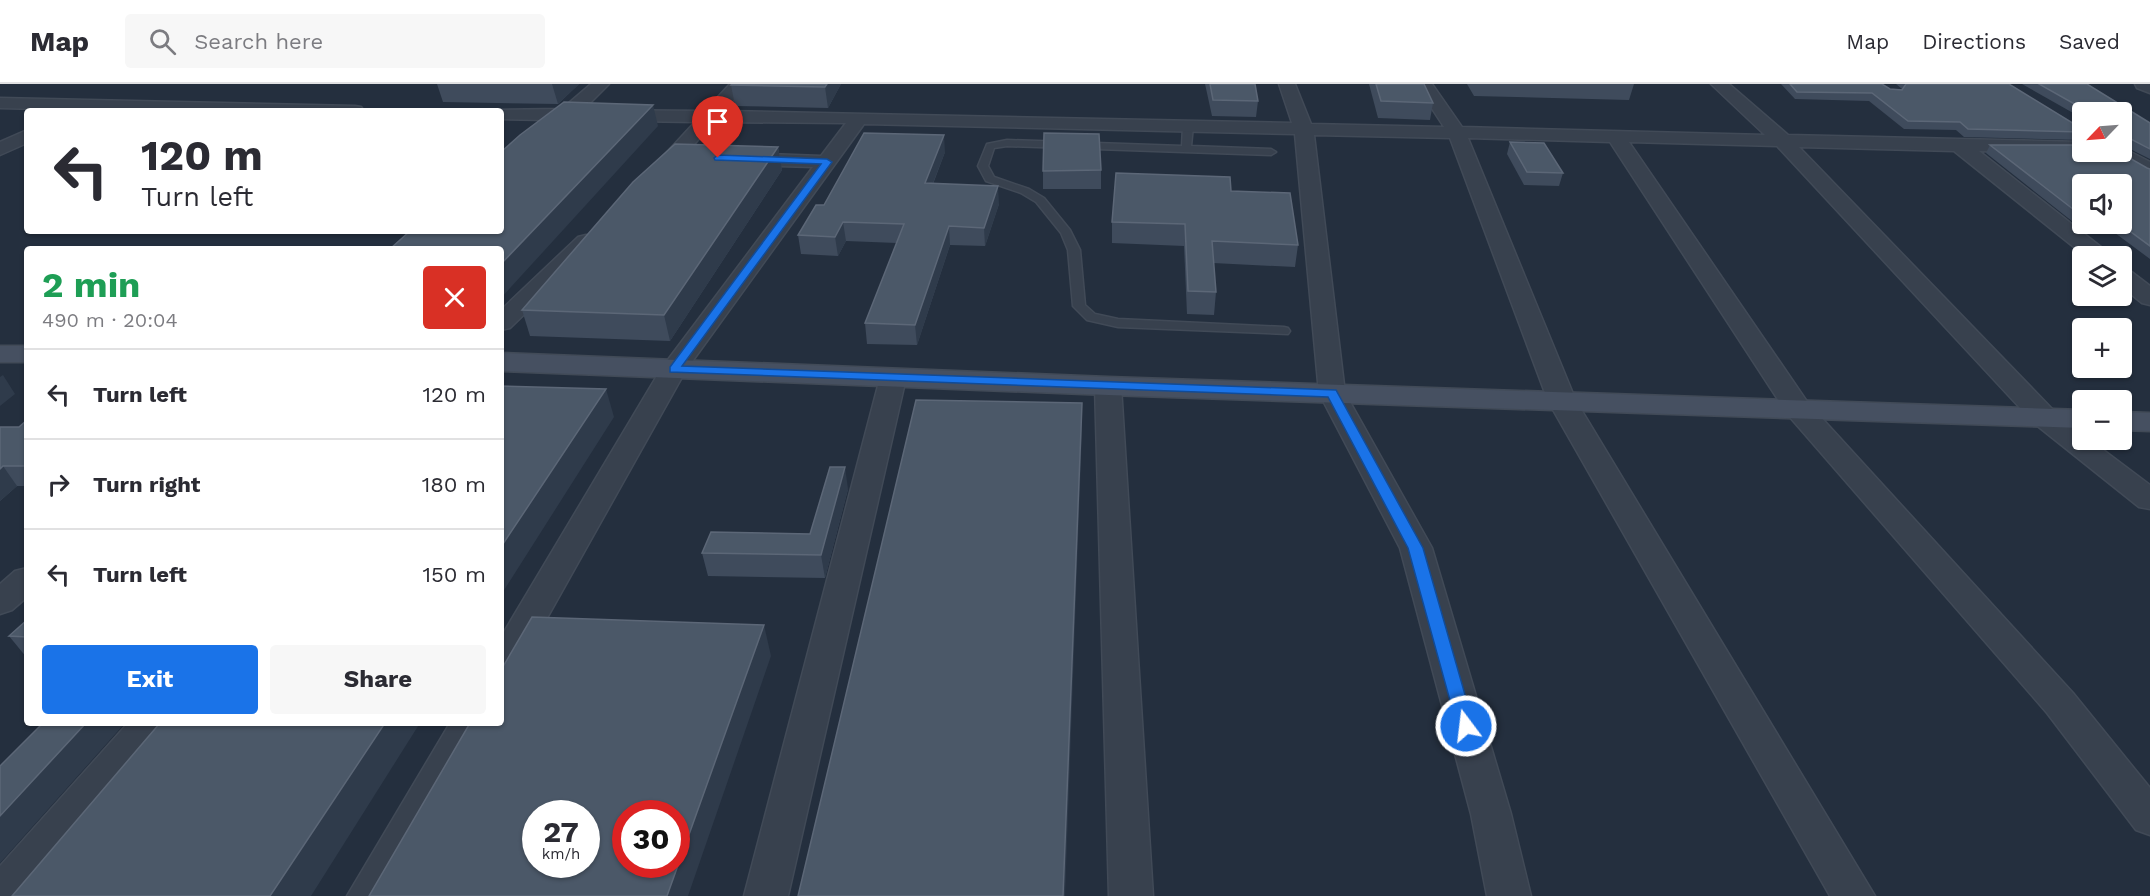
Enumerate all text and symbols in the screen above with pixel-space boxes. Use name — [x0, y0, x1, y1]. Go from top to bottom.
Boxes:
search box — [125, 14, 545, 68]
text: Map — [30, 25, 89, 58]
icon: search — [146, 25, 179, 58]
text: Search here — [194, 29, 323, 54]
text: Map — [1846, 29, 1889, 54]
text: Directions — [1922, 29, 2026, 54]
text: Saved — [2059, 29, 2120, 54]
pin — [692, 96, 743, 158]
north arrow — [2072, 102, 2132, 162]
map controls — [2072, 102, 2132, 450]
icon: arrive — [701, 105, 734, 138]
text: 120 m — [141, 131, 263, 180]
icon: left — [42, 132, 120, 210]
button: sound — [2072, 174, 2132, 234]
text: Turn left — [141, 181, 253, 213]
button: layers — [2072, 246, 2132, 306]
text: 2 min — [42, 264, 140, 306]
button: close — [423, 266, 486, 329]
text: 490 m · 20:04 — [42, 308, 178, 332]
button: + — [2072, 318, 2132, 378]
icon: left — [42, 378, 75, 411]
text: Turn left — [93, 382, 187, 407]
text: 120 m — [422, 382, 486, 407]
button: − — [2072, 390, 2132, 450]
icon: right — [42, 468, 75, 501]
text: Turn right — [93, 472, 200, 497]
text: 180 m — [422, 472, 486, 497]
icon: left — [42, 558, 75, 591]
text: Turn left — [93, 562, 187, 587]
text: 150 m — [422, 562, 486, 587]
button: Exit — [42, 645, 258, 714]
button: Share — [270, 645, 486, 714]
position arrow — [1434, 694, 1498, 758]
speed limit sign: 30 — [612, 800, 690, 878]
text: 27 — [543, 814, 579, 849]
text: km/h — [542, 845, 580, 863]

